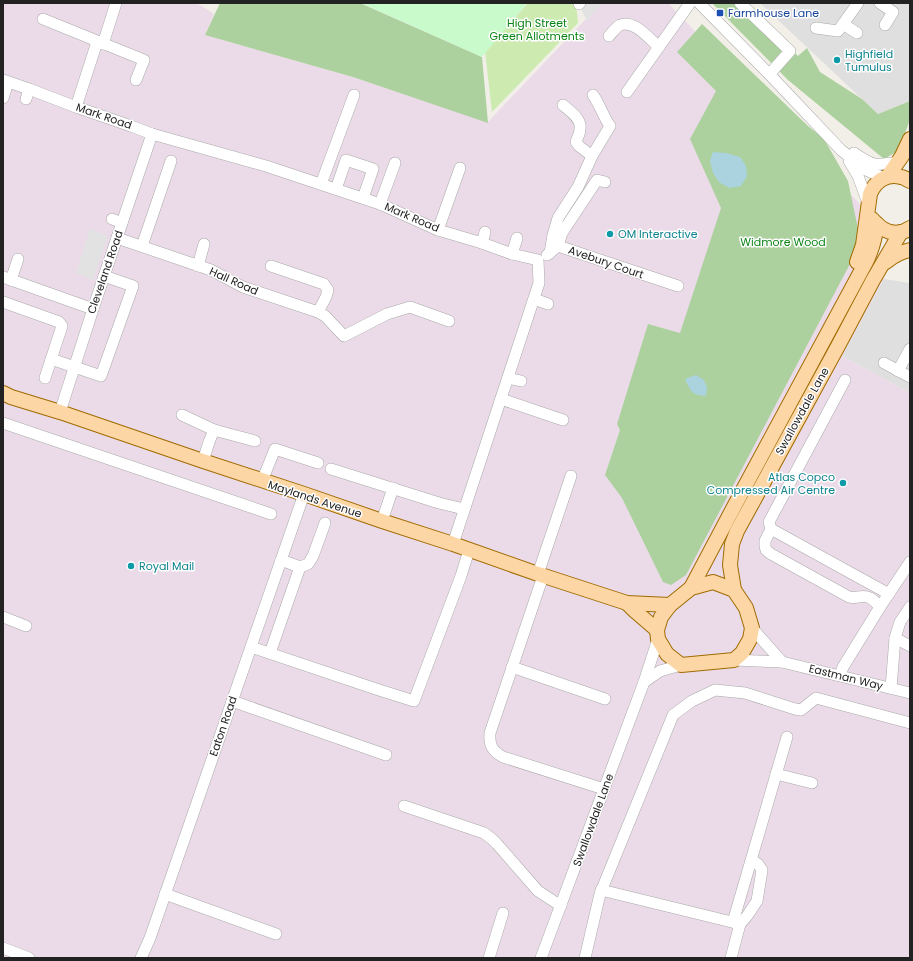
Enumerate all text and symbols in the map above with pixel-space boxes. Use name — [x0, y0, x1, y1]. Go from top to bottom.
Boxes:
place label: Farmhouse Lane — [728, 5, 819, 21]
marker: Farmhouse Lane — [715, 8, 725, 18]
park label: High Street Green Allotments — [489, 15, 585, 44]
place label: Highfield Tumulus — [845, 46, 893, 75]
marker: Highfield Tumulus — [832, 55, 842, 65]
street label: Mark Road — [74, 99, 134, 133]
street label: Mark Road — [382, 198, 442, 236]
place label: OM Interactive — [618, 226, 698, 242]
street label: Cleveland Road — [83, 228, 127, 316]
marker: OM Interactive — [605, 229, 615, 239]
park label: Widmore Wood — [740, 234, 826, 250]
street label: Avebury Court — [566, 242, 646, 282]
street label: Hall Road — [207, 263, 261, 299]
street label: Swallowdale Lane — [771, 364, 833, 458]
place label: Atlas Copco Compressed Air Centre — [707, 469, 835, 498]
street label: Maylands Avenue — [266, 476, 364, 522]
marker: Atlas Copco Compressed Air Centre — [838, 478, 848, 488]
place label: Royal Mail — [139, 558, 194, 574]
marker: Royal Mail — [126, 561, 136, 571]
street label: Eastman Way — [807, 660, 886, 694]
street label: Eaton Road — [205, 694, 241, 758]
street label: Swallowdale Lane — [569, 771, 617, 869]

